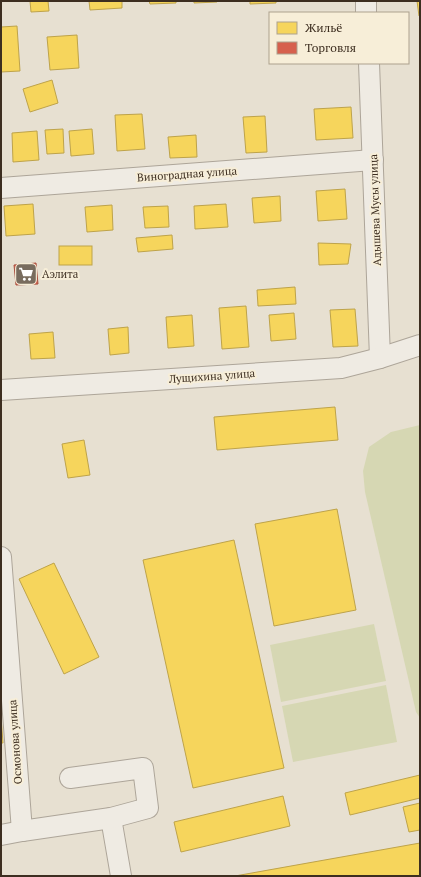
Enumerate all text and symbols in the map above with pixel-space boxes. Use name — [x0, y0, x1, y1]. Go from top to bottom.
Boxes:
legend — [269, 12, 409, 64]
text: Жильё — [305, 20, 342, 35]
text: Торговля — [305, 40, 356, 55]
street label: Адышева Мусы улица — [366, 153, 384, 266]
street label: Виноградная улица — [137, 163, 238, 184]
supermarket icon: Аэлита — [13, 261, 39, 287]
place label: Аэлита — [42, 267, 79, 281]
street label: Лущихина улица — [167, 366, 256, 386]
street label: Осмонова улица — [5, 699, 25, 785]

